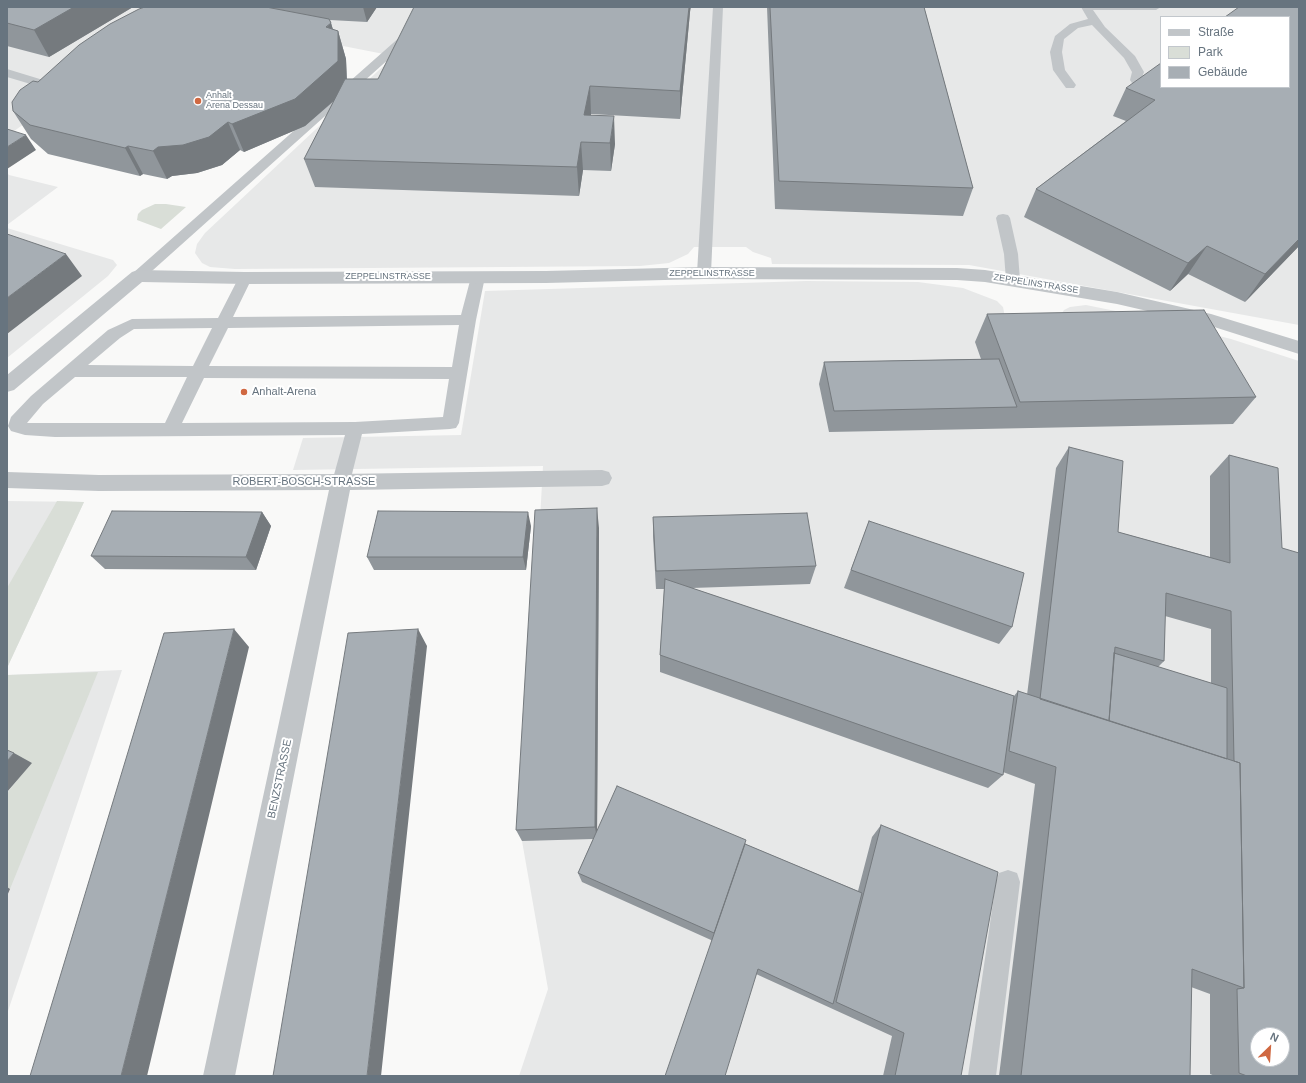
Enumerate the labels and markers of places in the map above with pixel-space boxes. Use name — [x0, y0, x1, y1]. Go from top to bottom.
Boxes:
place label: Anhalt Arena Dessau — [206, 91, 263, 112]
marker: Anhalt Arena Dessau — [193, 96, 203, 106]
place label: Anhalt-Arena — [252, 385, 316, 399]
marker: Anhalt-Arena — [239, 387, 249, 397]

